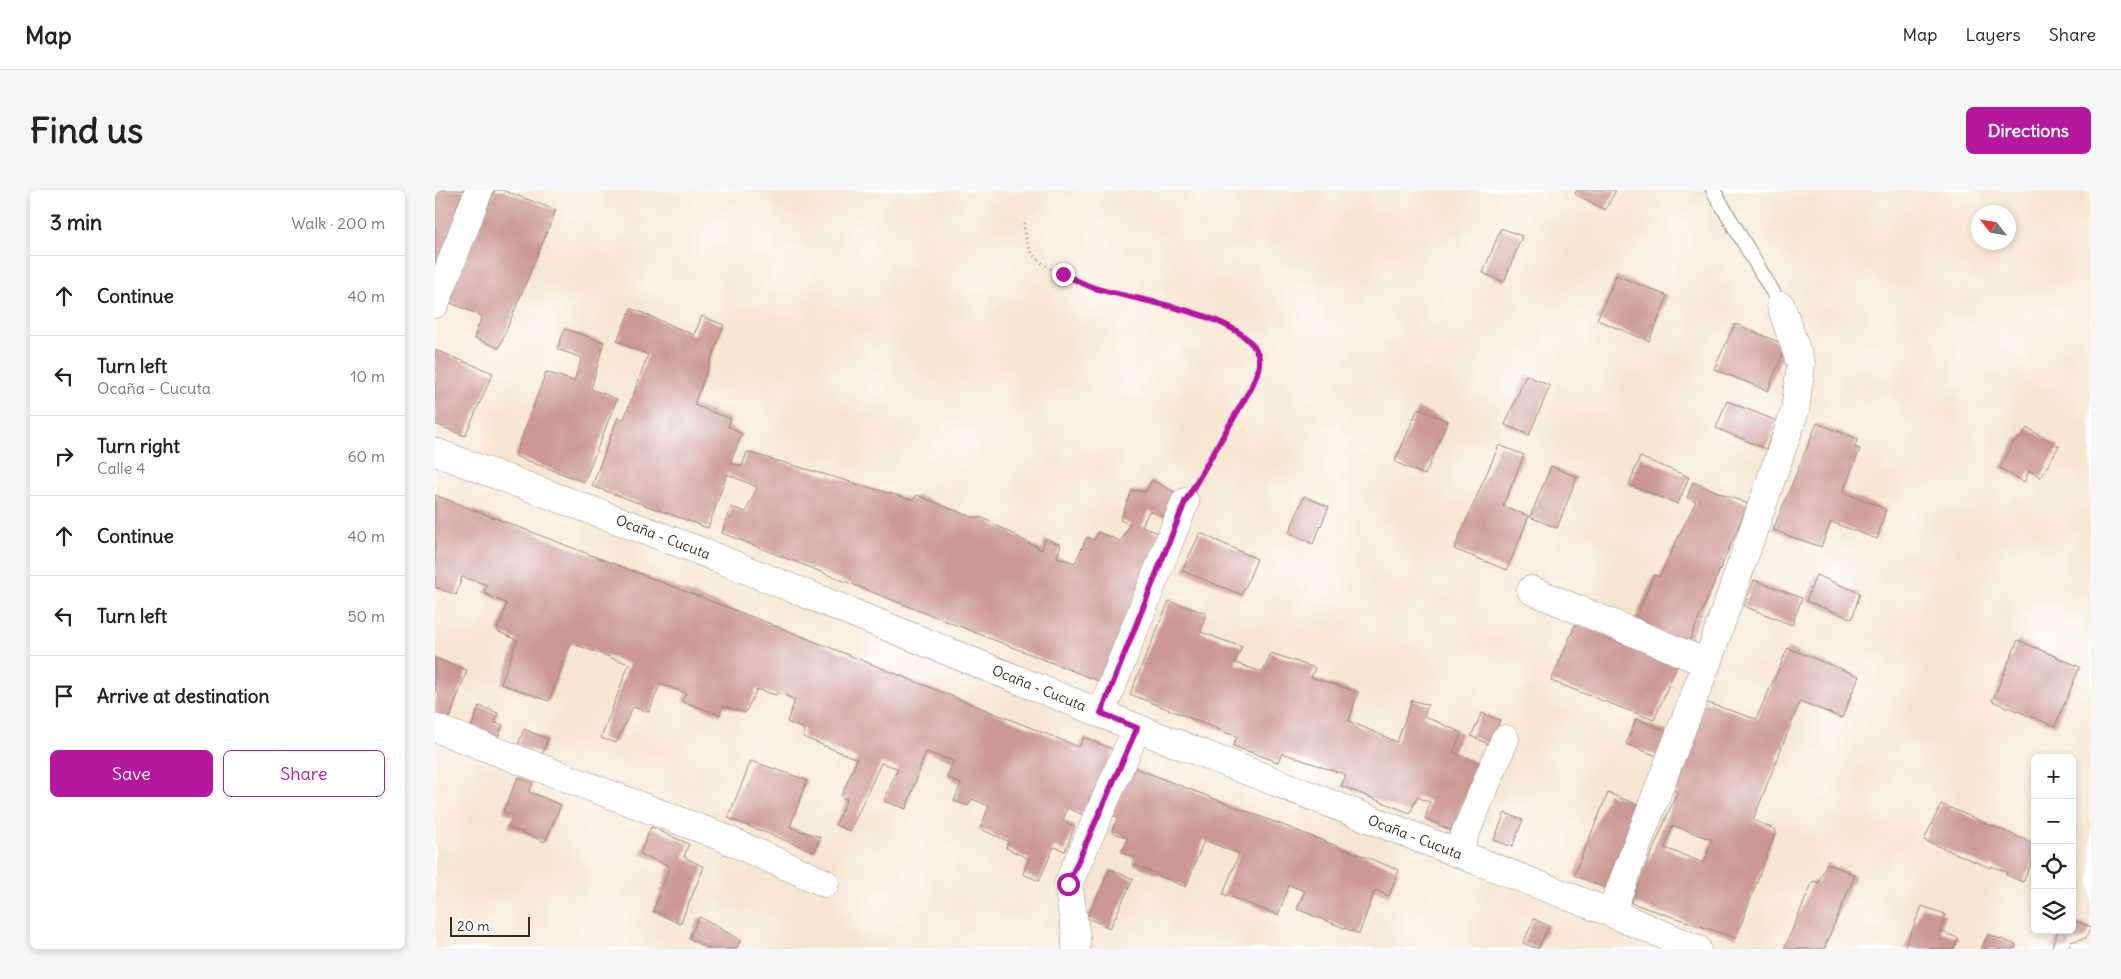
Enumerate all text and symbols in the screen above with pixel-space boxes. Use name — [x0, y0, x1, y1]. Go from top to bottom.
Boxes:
text: Map — [25, 20, 72, 50]
text: Map — [1902, 23, 1937, 46]
text: Layers — [1965, 23, 2021, 46]
text: Share — [2049, 23, 2096, 46]
button: Directions — [1966, 107, 2091, 154]
text: Find us — [30, 108, 143, 152]
north arrow — [1971, 205, 2016, 250]
text: 3 min — [50, 209, 102, 236]
text: Walk · 200 m — [291, 213, 385, 233]
route end — [1052, 263, 1075, 286]
icon: ahead — [50, 282, 78, 310]
text: Continue — [97, 284, 174, 308]
text: 40 m — [347, 286, 385, 306]
text: Turn left — [97, 354, 167, 378]
icon: left — [50, 362, 78, 390]
text: 10 m — [350, 366, 385, 386]
text: Ocaña - Cucuta — [97, 378, 211, 398]
text: Turn right — [97, 434, 180, 458]
icon: right — [50, 442, 78, 470]
text: 60 m — [347, 446, 385, 466]
text: Calle 4 — [97, 458, 145, 478]
street label: Ocaña - Cucuta — [613, 511, 713, 563]
icon: ahead — [50, 522, 78, 550]
text: Continue — [97, 524, 174, 548]
text: 40 m — [347, 526, 385, 546]
icon: left — [50, 602, 78, 630]
text: Turn left — [97, 604, 167, 628]
text: 50 m — [347, 606, 385, 626]
street label: Ocaña - Cucuta — [989, 661, 1089, 715]
icon: arrive — [50, 682, 78, 710]
text: Arrive at destination — [97, 684, 270, 708]
button: Save — [50, 750, 213, 797]
button: Share — [223, 750, 385, 797]
map controls — [2031, 754, 2076, 934]
button: + — [2031, 754, 2076, 799]
button: − — [2031, 799, 2076, 844]
street label: Ocaña - Cucuta — [1365, 811, 1465, 863]
button: locate — [2031, 844, 2076, 889]
route start — [1057, 873, 1080, 896]
button: layers — [2031, 889, 2076, 934]
scale bar — [450, 914, 530, 937]
text: 20 m — [457, 917, 490, 935]

